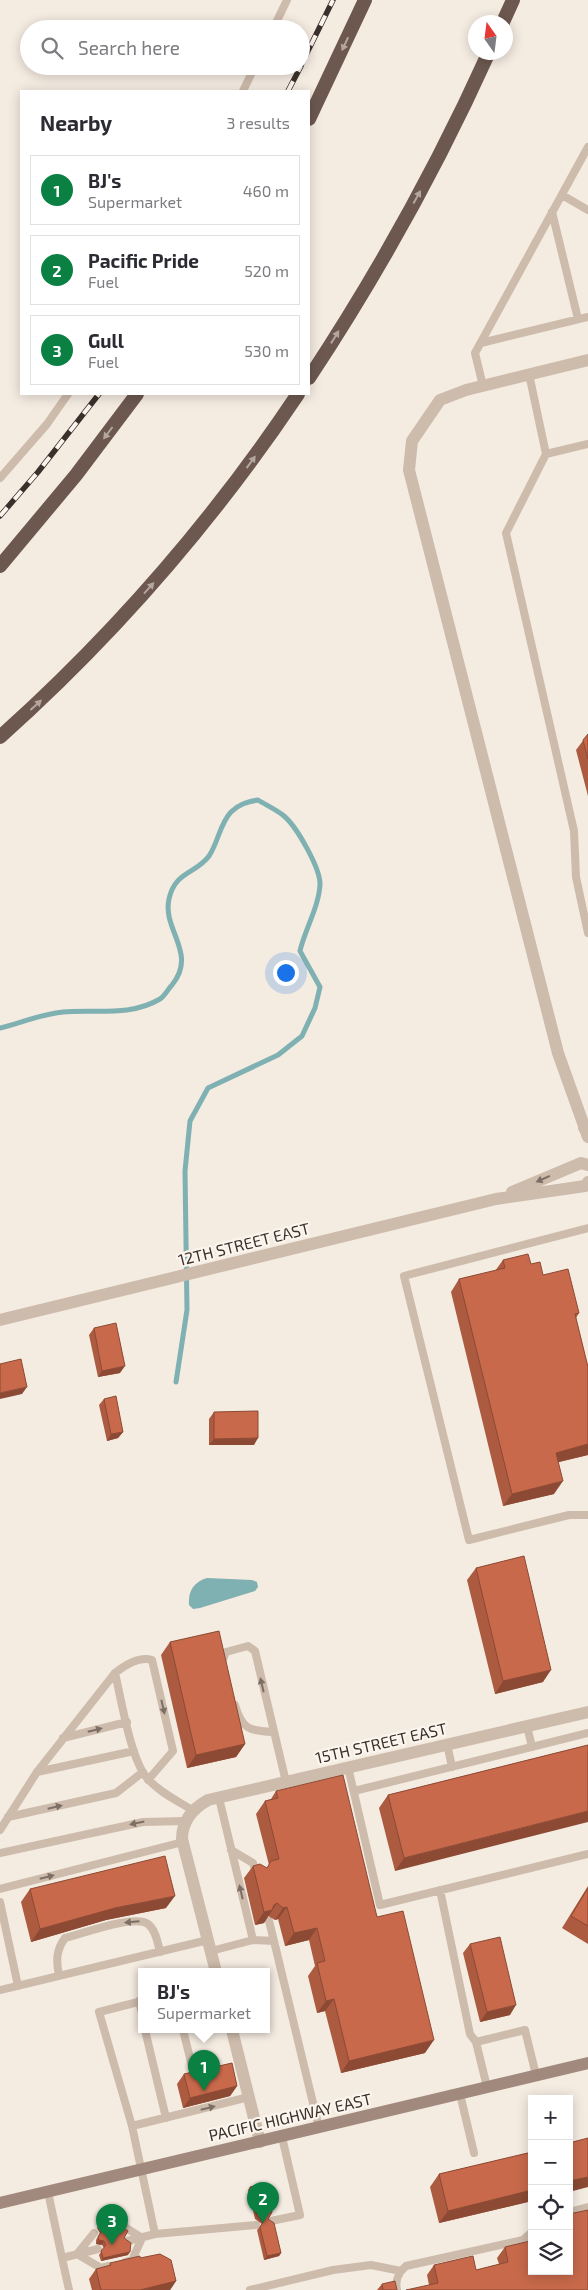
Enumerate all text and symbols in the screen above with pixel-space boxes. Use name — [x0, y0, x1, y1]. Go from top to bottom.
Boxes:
north arrow — [468, 15, 513, 60]
search box — [20, 20, 310, 75]
icon: search — [38, 34, 66, 62]
text: Search here — [78, 36, 180, 59]
one-way arrow — [341, 37, 349, 51]
text: Nearby — [40, 110, 112, 135]
text: 3 results — [227, 113, 290, 132]
text: BJ's — [88, 169, 121, 192]
text: 1 — [54, 181, 60, 200]
text: 460 m — [243, 181, 289, 200]
one-way arrow — [413, 190, 422, 204]
text: Supermarket — [88, 192, 182, 211]
text: Pacific Pride — [88, 249, 199, 272]
text: 2 — [52, 261, 62, 280]
text: 520 m — [244, 261, 289, 280]
text: Fuel — [88, 272, 119, 291]
text: Gull — [88, 329, 124, 352]
one-way arrow — [330, 330, 340, 344]
text: 3 — [52, 341, 62, 360]
text: 530 m — [244, 341, 289, 360]
text: Fuel — [88, 352, 119, 371]
one-way arrow — [103, 426, 113, 440]
one-way arrow — [246, 455, 256, 468]
one-way arrow — [144, 582, 155, 595]
one-way arrow — [30, 699, 42, 711]
your location — [273, 960, 299, 986]
one-way arrow — [536, 1175, 550, 1183]
street label: 12TH STREET EAST — [176, 1218, 312, 1269]
one-way arrow — [258, 1677, 266, 1692]
one-way arrow — [159, 1700, 167, 1715]
street label: 15TH STREET EAST — [313, 1718, 448, 1767]
one-way arrow — [87, 1726, 102, 1734]
one-way arrow — [48, 1803, 63, 1811]
one-way arrow — [130, 1819, 145, 1827]
one-way arrow — [40, 1873, 55, 1881]
one-way arrow — [237, 1885, 245, 1900]
one-way arrow — [124, 1918, 140, 1926]
popup — [138, 1968, 270, 2033]
text: BJ's — [157, 1980, 190, 2003]
text: Supermarket — [157, 2003, 251, 2022]
pin: 1 — [188, 2050, 220, 2091]
street label: PACIFIC HIGHWAY EAST — [207, 2089, 373, 2145]
map controls — [528, 2095, 573, 2275]
button: + — [528, 2095, 573, 2140]
one-way arrow — [200, 2103, 215, 2111]
button: − — [528, 2140, 573, 2185]
pin: 2 — [247, 2182, 279, 2223]
button: locate — [528, 2185, 573, 2230]
pin: 3 — [96, 2204, 128, 2245]
button: layers — [528, 2230, 573, 2275]

